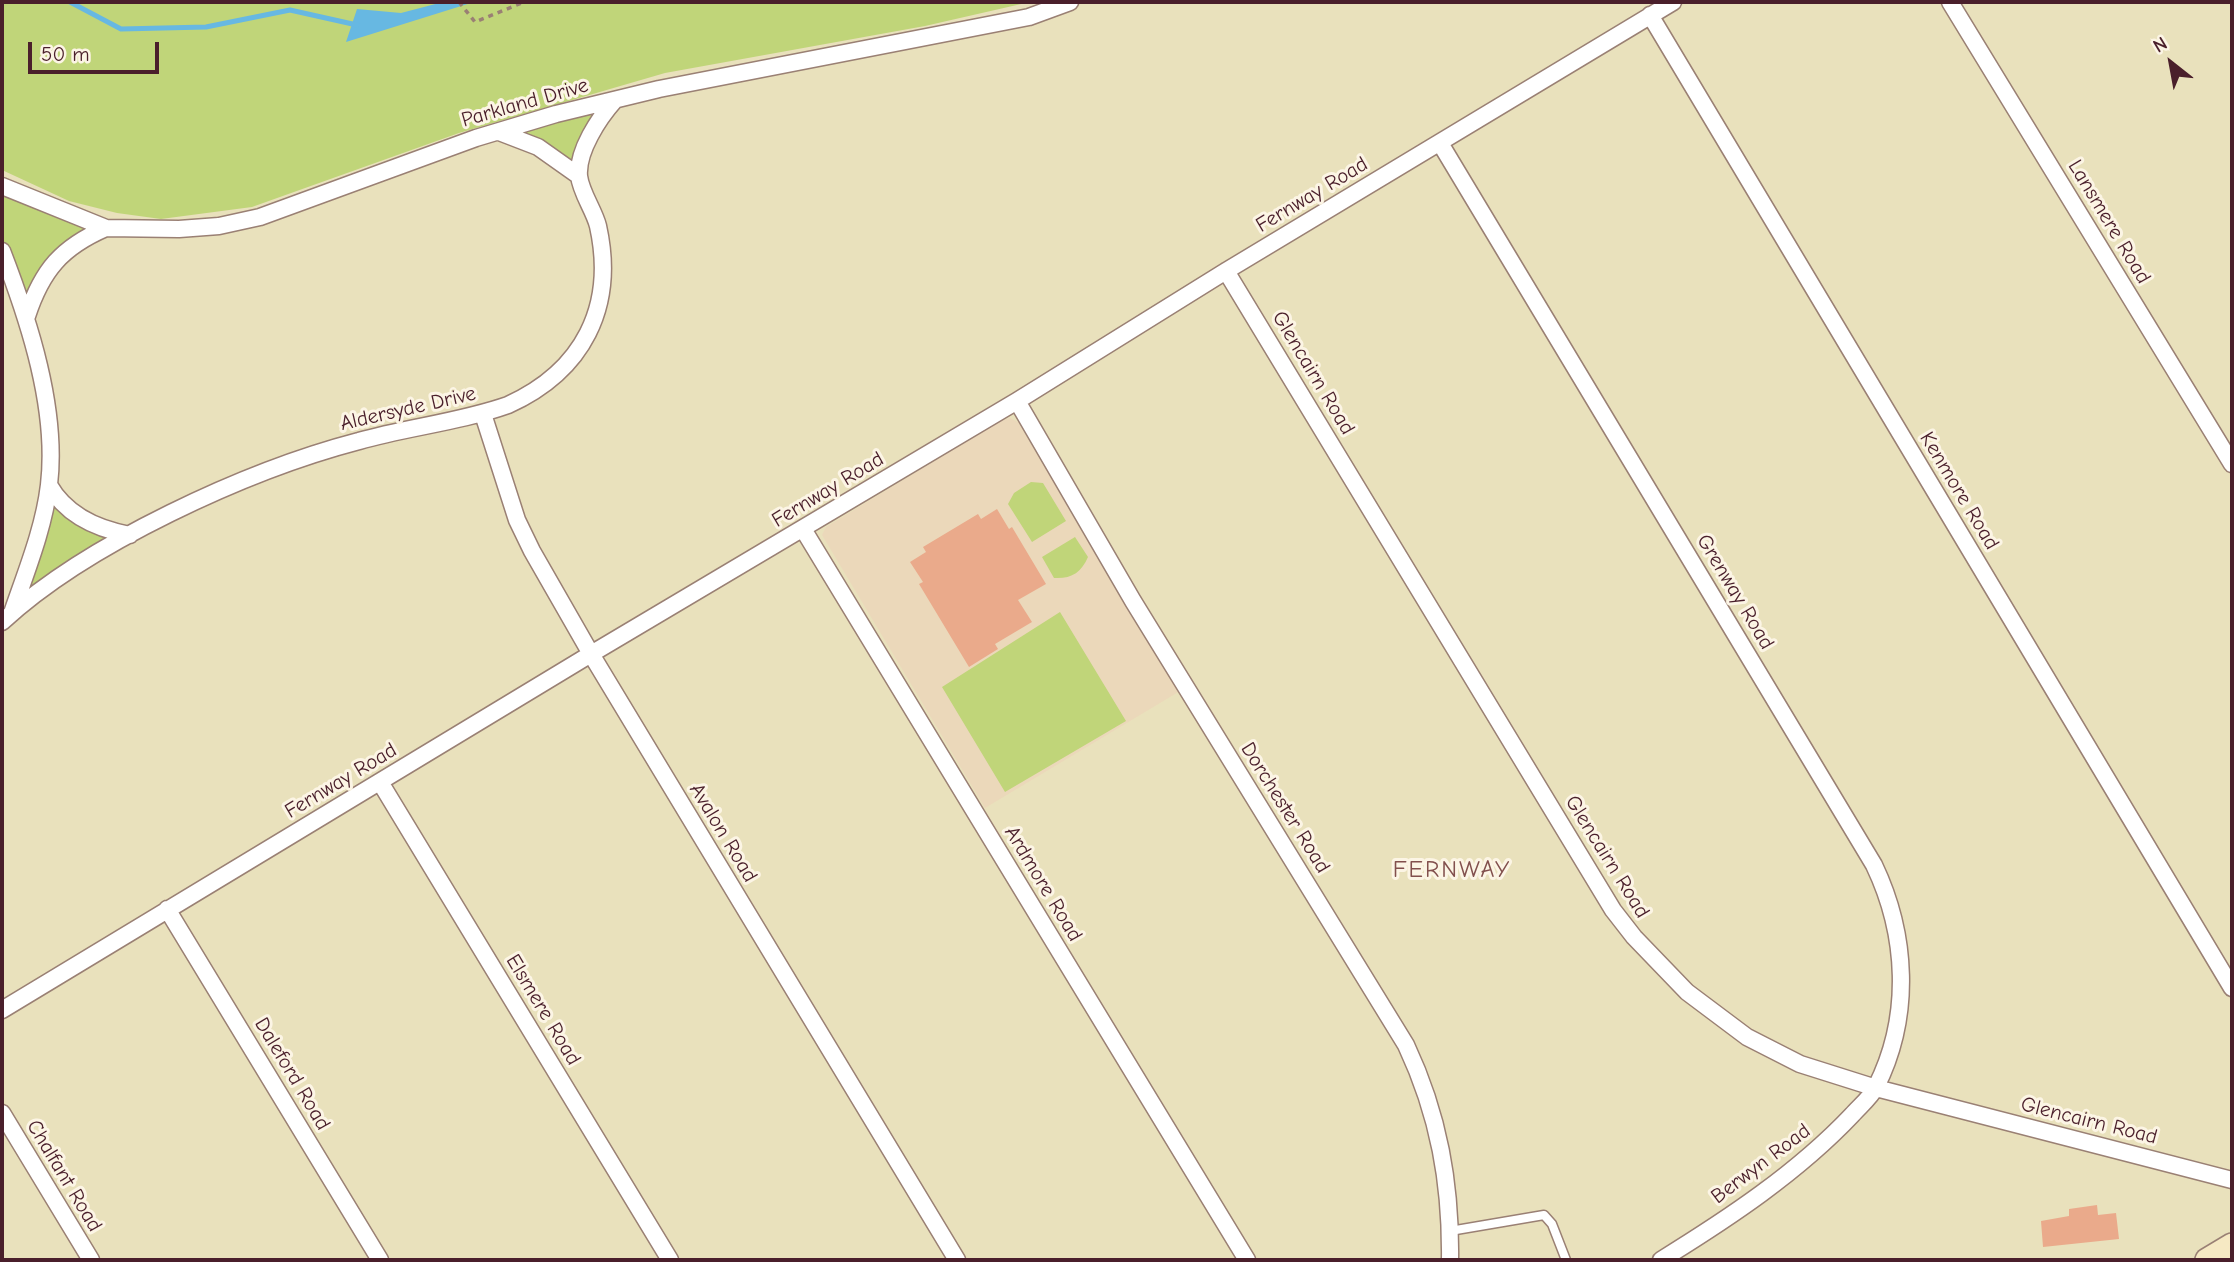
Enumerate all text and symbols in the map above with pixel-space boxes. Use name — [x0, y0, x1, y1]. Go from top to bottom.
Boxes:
scale bar — [32, 28, 163, 72]
north arrow — [2136, 28, 2206, 98]
text: N — [2149, 32, 2171, 58]
text: 50 m — [41, 42, 90, 66]
street label: Parkland Drive — [459, 73, 591, 133]
street label: Fernway Road — [1251, 152, 1373, 238]
street label: Lansmere Road — [2062, 155, 2156, 289]
street label: Glencairn Road — [1266, 307, 1360, 439]
street label: Aldersyde Drive — [338, 381, 478, 437]
street label: Kenmore Road — [1914, 427, 2004, 555]
street label: Fernway Road — [767, 447, 889, 533]
street label: Grenway Road — [1691, 530, 1779, 654]
street label: Fernway Road — [280, 738, 402, 824]
street label: Dorchester Road — [1235, 738, 1335, 878]
street label: Avalon Road — [684, 779, 762, 887]
street label: Glencairn Road — [1559, 791, 1655, 923]
street label: Ardmore Road — [999, 822, 1087, 946]
district label: FERNWAY — [1394, 856, 1510, 884]
street label: Elsmere Road — [500, 950, 586, 1070]
street label: Daleford Road — [249, 1013, 335, 1135]
street label: Glencairn Road — [2018, 1092, 2160, 1150]
street label: Chalfant Road — [21, 1116, 107, 1236]
street label: Berwyn Road — [1706, 1118, 1816, 1210]

